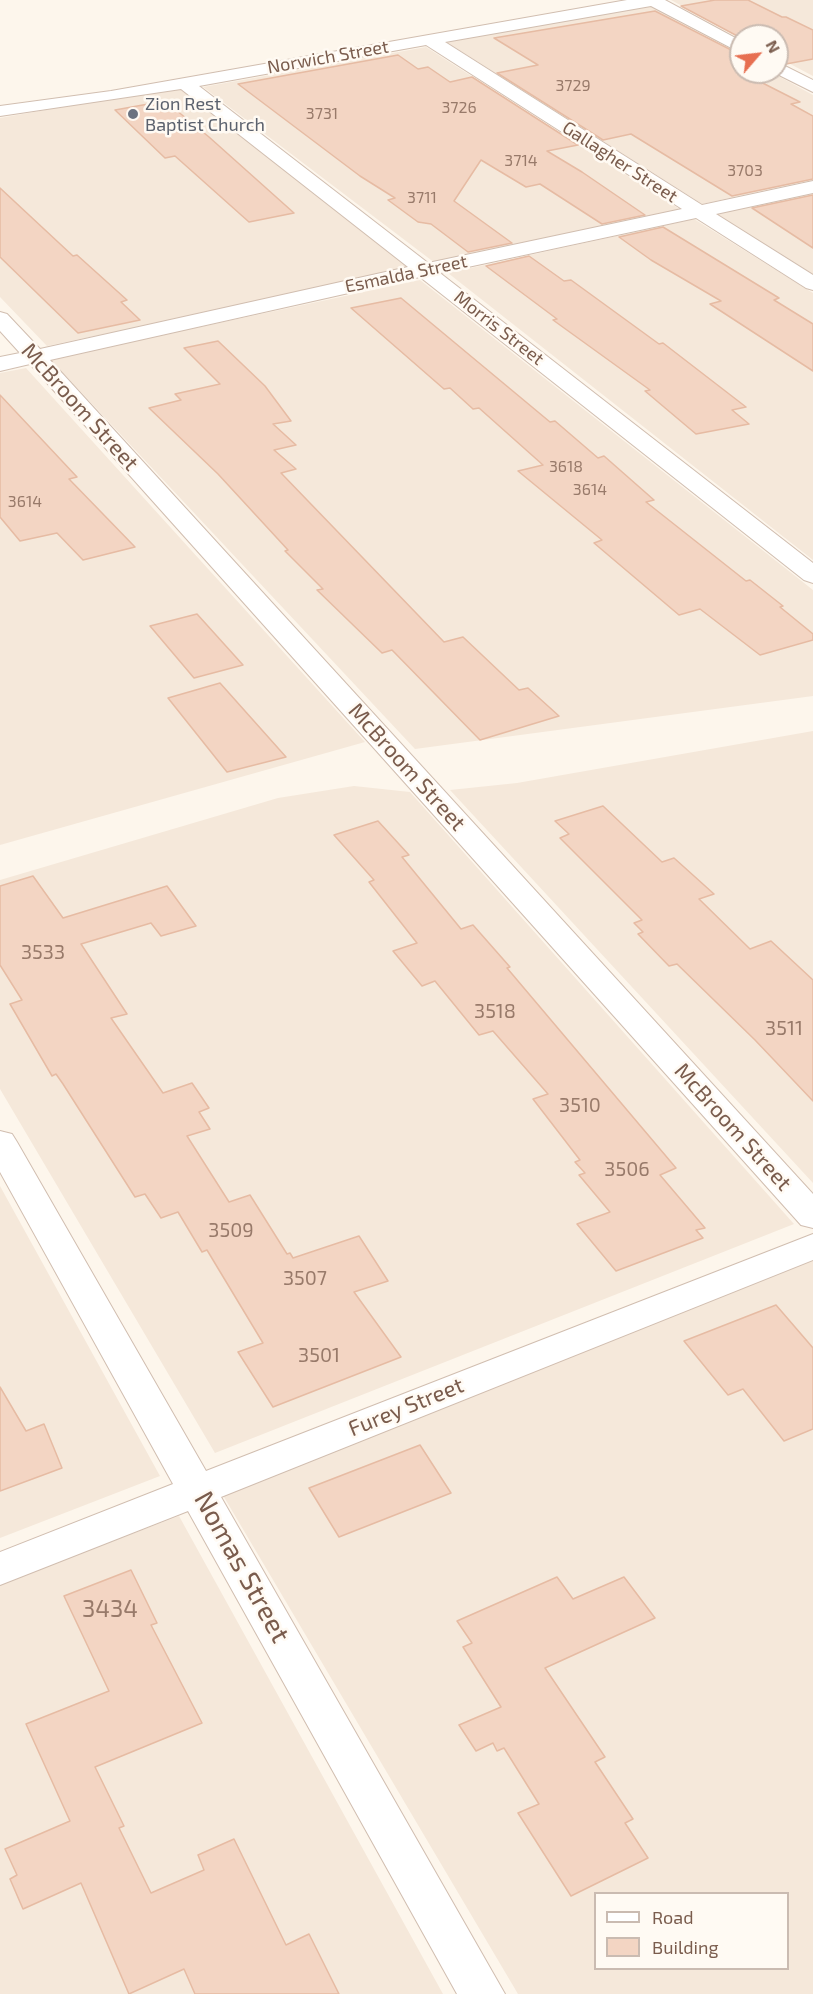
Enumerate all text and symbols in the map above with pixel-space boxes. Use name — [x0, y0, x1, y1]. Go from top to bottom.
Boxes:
north arrow — [729, 24, 789, 84]
street label: Norwich Street — [266, 36, 390, 78]
text: N — [762, 37, 785, 56]
house number: 3729 — [555, 76, 591, 96]
place label: Zion Rest Baptist Church — [145, 93, 265, 136]
house number: 3726 — [441, 98, 477, 118]
house number: 3731 — [306, 104, 338, 124]
marker: Zion Rest Baptist Church — [126, 107, 140, 121]
street label: Gallagher Street — [558, 117, 682, 207]
house number: 3714 — [504, 151, 538, 171]
house number: 3703 — [727, 161, 763, 181]
house number: 3711 — [407, 188, 437, 208]
street label: Esmalda Street — [343, 250, 469, 298]
street label: Morris Street — [450, 286, 548, 370]
street label: McBroom Street — [16, 338, 144, 476]
house number: 3618 — [549, 457, 583, 477]
house number: 3614 — [573, 480, 607, 500]
house number: 3614 — [8, 492, 42, 512]
street label: McBroom Street — [343, 698, 471, 836]
house number: 3533 — [21, 940, 65, 964]
house number: 3518 — [474, 999, 516, 1023]
house number: 3511 — [765, 1016, 803, 1040]
street label: McBroom Street — [669, 1058, 797, 1196]
house number: 3510 — [559, 1093, 601, 1117]
house number: 3506 — [604, 1157, 650, 1181]
house number: 3509 — [208, 1218, 254, 1242]
house number: 3507 — [283, 1266, 327, 1290]
house number: 3501 — [298, 1343, 340, 1367]
street label: Furey Street — [344, 1372, 468, 1442]
street label: Nomas Street — [187, 1486, 297, 1648]
house number: 3434 — [82, 1595, 138, 1623]
legend — [594, 1892, 789, 1970]
text: Road — [652, 1906, 693, 1928]
text: Building — [652, 1936, 719, 1958]

